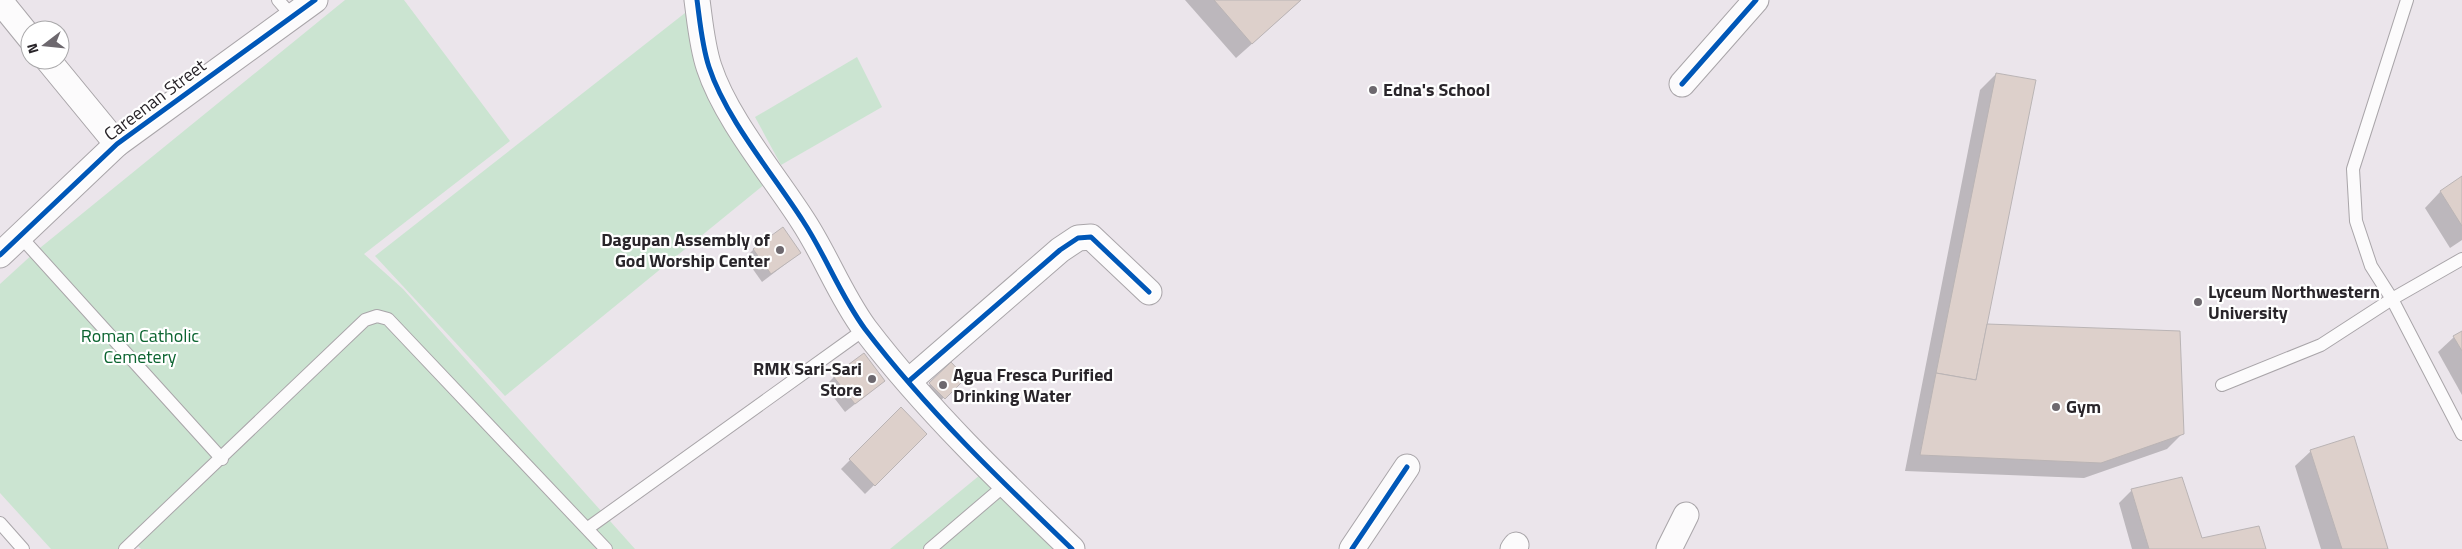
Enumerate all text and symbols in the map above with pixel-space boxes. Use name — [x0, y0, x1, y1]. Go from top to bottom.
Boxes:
north arrow — [20, 20, 70, 70]
text: N — [21, 41, 43, 56]
street label: Careenan Street — [98, 52, 212, 147]
place label: Edna's School — [1383, 76, 1490, 103]
marker: Edna's School — [1367, 84, 1379, 96]
place label: Dagupan Assembly of God Worship Center — [601, 226, 771, 274]
marker: Dagupan Assembly of God Worship Center — [774, 244, 786, 256]
place label: Lyceum Northwestern University — [2208, 278, 2380, 326]
marker: Lyceum Northwestern University — [2192, 296, 2204, 308]
park label: Roman Catholic Cemetery — [81, 322, 199, 370]
place label: RMK Sari-Sari Store — [753, 355, 862, 403]
place label: Agua Fresca Purified Drinking Water — [953, 361, 1113, 409]
marker: RMK Sari-Sari Store — [866, 373, 878, 385]
marker: Agua Fresca Purified Drinking Water — [937, 379, 949, 391]
place label: Gym — [2066, 393, 2101, 420]
marker: Gym — [2050, 401, 2062, 413]

